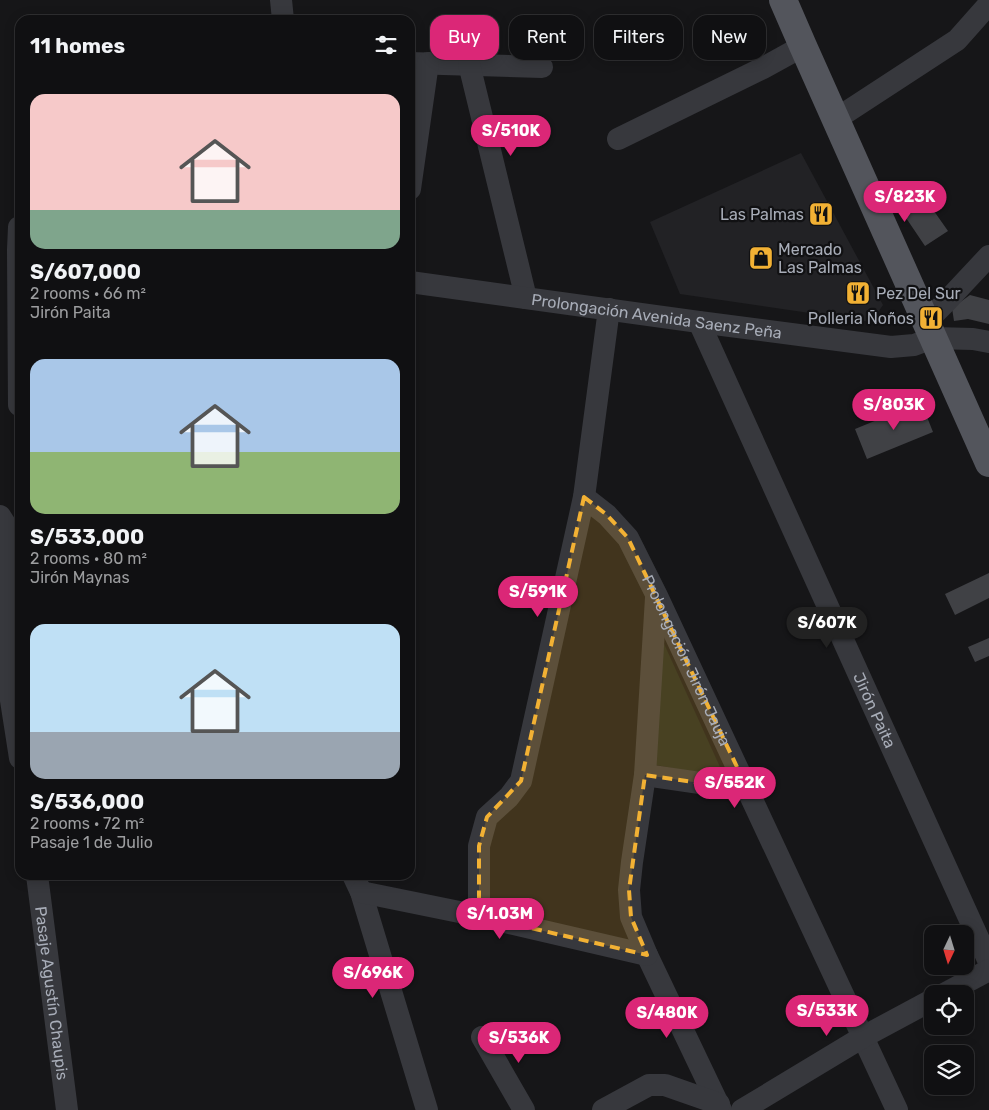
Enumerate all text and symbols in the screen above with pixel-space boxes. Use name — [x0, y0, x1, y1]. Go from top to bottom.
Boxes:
chip: Buy — [430, 15, 499, 60]
chip: Rent — [509, 15, 584, 60]
chip: Filters — [594, 15, 683, 60]
chip: New — [693, 15, 766, 60]
icon: filters — [372, 31, 400, 59]
text: 11 homes — [30, 33, 125, 58]
pin: S/510K — [470, 114, 552, 157]
text: S/510K — [482, 121, 540, 140]
icon: home — [170, 126, 260, 216]
pin: S/823K — [864, 180, 946, 223]
text: S/823K — [875, 187, 935, 206]
restaurant icon: Las Palmas — [808, 201, 834, 227]
place label: Las Palmas — [720, 205, 804, 224]
place label: Mercado Las Palmas — [778, 240, 862, 277]
shop icon: Mercado Las Palmas — [748, 245, 774, 271]
text: S/607,000 — [30, 259, 141, 284]
restaurant icon: Pez Del Sur — [845, 280, 871, 306]
text: 2 rooms · 66 m² — [30, 284, 146, 303]
place label: Pez Del Sur — [876, 284, 961, 303]
street label: Prolongación Avenida Saenz Peña — [530, 290, 783, 343]
text: Jirón Paita — [30, 303, 111, 322]
restaurant icon: Polleria Ñoños — [918, 305, 944, 331]
place label: Polleria Ñoños — [808, 309, 914, 328]
pin: S/803K — [853, 388, 935, 431]
icon: home — [170, 391, 260, 481]
text: S/803K — [863, 395, 925, 414]
text: S/533,000 — [30, 524, 144, 549]
text: 2 rooms · 80 m² — [30, 549, 147, 568]
text: Jirón Maynas — [30, 568, 130, 587]
street label: Prolongación Jirón Jauja — [638, 572, 735, 749]
pin: S/591K — [497, 576, 579, 618]
text: S/591K — [509, 582, 567, 601]
pin: S/607K — [786, 606, 868, 649]
text: S/607K — [797, 613, 857, 632]
icon: home — [170, 656, 260, 746]
street label: Jirón Paita — [849, 670, 900, 751]
pin: S/552K — [694, 766, 776, 809]
text: S/552K — [705, 773, 765, 792]
text: S/536,000 — [30, 789, 144, 814]
text: 2 rooms · 72 m² — [30, 814, 144, 833]
text: Pasaje 1 de Julio — [30, 833, 153, 852]
pin: S/1.03M — [454, 898, 546, 940]
text: S/1.03M — [467, 904, 533, 923]
street label: Pasaje Agustín Chaupis — [31, 905, 72, 1081]
north arrow — [924, 925, 974, 975]
map controls — [924, 925, 974, 1095]
pin: S/696K — [332, 956, 414, 999]
text: S/696K — [343, 963, 403, 982]
button: locate — [924, 985, 974, 1035]
pin: S/533K — [786, 994, 868, 1037]
pin: S/480K — [626, 996, 708, 1039]
text: S/533K — [797, 1001, 857, 1020]
text: S/480K — [636, 1003, 698, 1022]
pin: S/536K — [478, 1022, 560, 1064]
text: S/536K — [489, 1028, 549, 1047]
button: layers — [924, 1045, 974, 1095]

